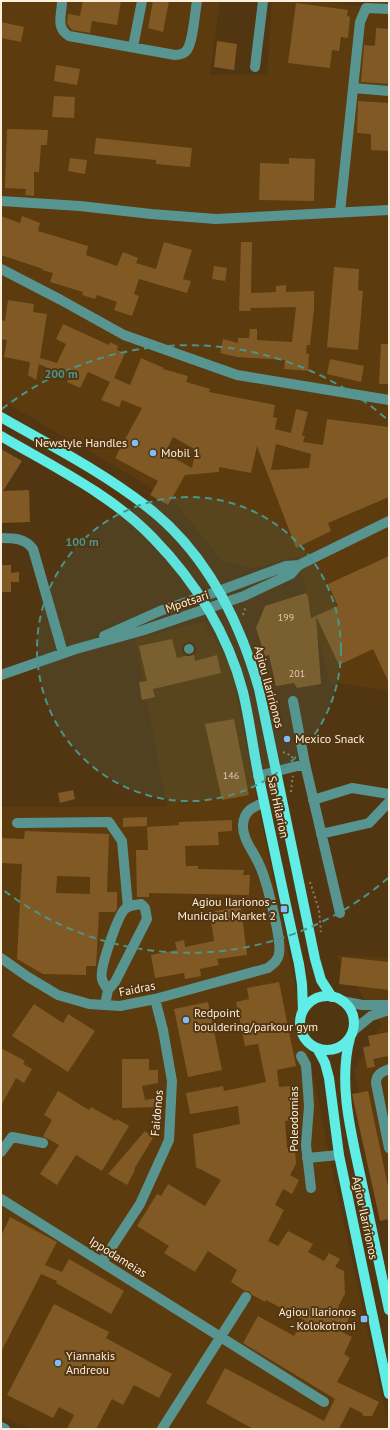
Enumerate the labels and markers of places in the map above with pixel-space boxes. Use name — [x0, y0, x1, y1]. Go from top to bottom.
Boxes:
place label: Newstyle Handles — [35, 435, 127, 450]
marker: Newstyle Handles — [130, 438, 140, 448]
place label: Mobil 1 — [161, 445, 200, 460]
marker: Mobil 1 — [148, 448, 158, 458]
centre of rings — [182, 642, 196, 656]
place label: Mexico Snack — [295, 731, 365, 746]
marker: Mexico Snack — [282, 734, 292, 744]
place label: Agiou Ilarionos - Municipal Market 2 — [177, 894, 276, 923]
marker: Agiou Ilarionos - Municipal Market 2 — [279, 904, 289, 914]
place label: Redpoint bouldering/parkour gym — [194, 1005, 318, 1034]
marker: Redpoint bouldering/parkour gym — [181, 1015, 191, 1025]
place label: Agiou Ilarionos - Kolokotroni — [279, 1304, 356, 1333]
marker: Agiou Ilarionos - Kolokotroni — [359, 1314, 369, 1324]
place label: Yiannakis Andreou — [66, 1348, 115, 1377]
marker: Yiannakis Andreou — [53, 1358, 63, 1368]

